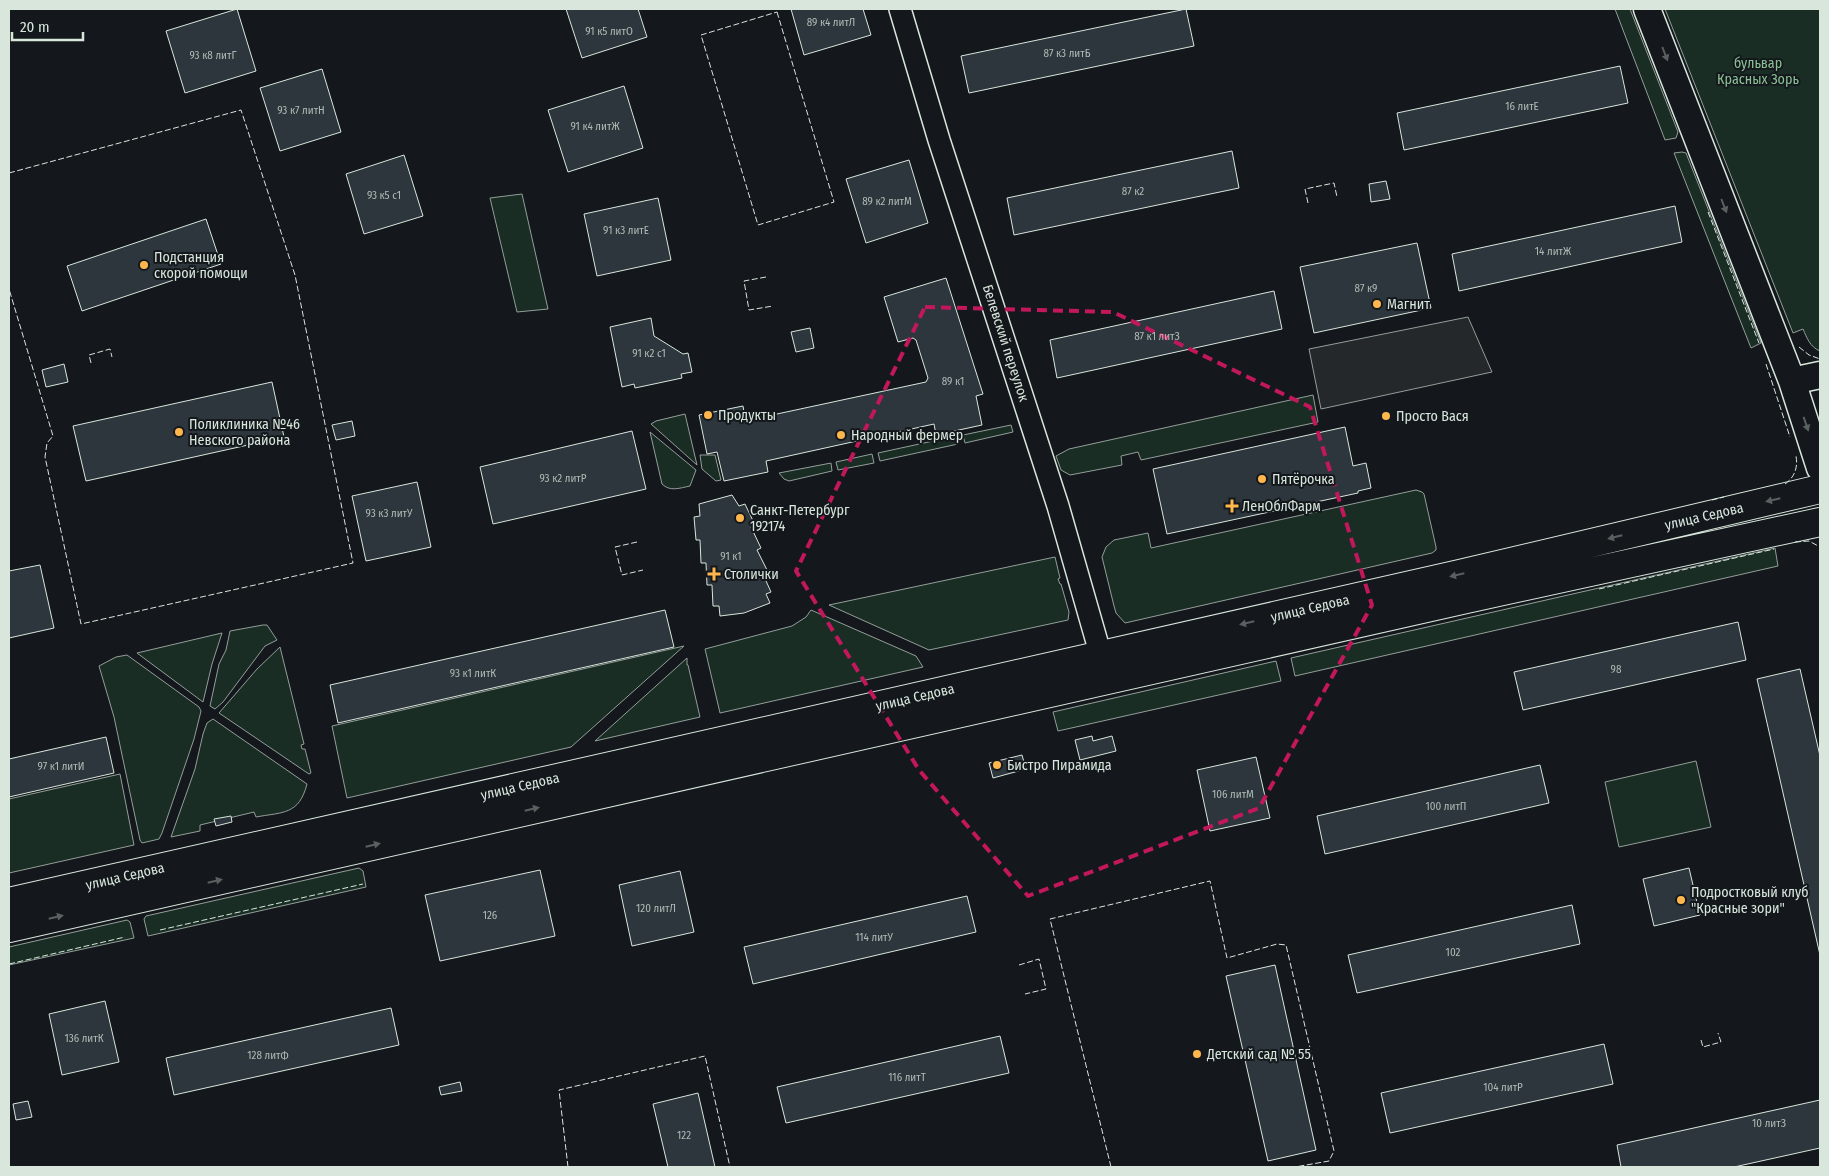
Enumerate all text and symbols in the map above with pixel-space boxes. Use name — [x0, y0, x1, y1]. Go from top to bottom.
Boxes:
scale bar — [12, 10, 84, 42]
house number: 89 к4 литЛ — [807, 16, 855, 29]
text: 20 m — [20, 18, 50, 36]
house number: 91 к5 литО — [585, 25, 633, 38]
house number: 87 к3 литБ — [1044, 47, 1091, 60]
one-way arrow — [1661, 47, 1669, 61]
house number: 93 к8 литГ — [189, 49, 237, 62]
park label: бульвар Красных Зорь — [1717, 55, 1799, 88]
house number: 16 литЕ — [1505, 100, 1539, 113]
house number: 93 к7 литН — [277, 104, 325, 117]
house number: 91 к4 литЖ — [570, 120, 620, 133]
house number: 87 к2 — [1122, 185, 1144, 198]
house number: 93 к5 с1 — [367, 189, 401, 202]
house number: 89 к2 литМ — [862, 195, 912, 208]
one-way arrow — [1720, 198, 1728, 213]
house number: 91 к3 литЕ — [603, 224, 649, 237]
house number: 14 литЖ — [1535, 245, 1572, 258]
place label: Подстанция скорой помощи — [154, 249, 248, 282]
marker: Подстанция скорой помощи — [138, 259, 150, 271]
house number: 87 к9 — [1355, 282, 1377, 295]
street label: Белевский переулок — [979, 283, 1033, 404]
place label: Магнит — [1387, 296, 1430, 313]
marker: Магнит — [1371, 298, 1383, 310]
house number: 87 к1 литЗ — [1134, 330, 1180, 343]
house number: 91 к2 с1 — [632, 347, 666, 360]
house number: 89 к1 — [942, 375, 964, 388]
place label: Продукты — [718, 407, 776, 424]
place label: Просто Вася — [1396, 408, 1469, 425]
marker: Продукты — [702, 409, 714, 421]
marker: Просто Вася — [1380, 410, 1392, 422]
place label: Поликлиника №46 Невского района — [189, 416, 300, 449]
one-way arrow — [1803, 417, 1810, 432]
marker: Поликлиника №46 Невского района — [173, 426, 185, 438]
place label: Народный фермер — [851, 427, 963, 444]
marker: Народный фермер — [835, 429, 847, 441]
place label: Пятёрочка — [1272, 471, 1335, 488]
house number: 93 к2 литР — [539, 472, 587, 485]
marker: Пятёрочка — [1256, 473, 1268, 485]
one-way arrow — [1764, 496, 1780, 504]
place label: ЛенОблФарм — [1242, 498, 1321, 515]
street label: улица Седова — [1663, 499, 1745, 534]
marker: ЛенОблФарм — [1226, 500, 1238, 512]
place label: Санкт-Петербург 192174 — [750, 502, 850, 535]
house number: 93 к3 литУ — [366, 507, 413, 520]
marker: Санкт-Петербург 192174 — [734, 512, 746, 524]
one-way arrow — [1607, 533, 1622, 541]
house number: 91 к1 — [720, 550, 742, 563]
place label: Столички — [724, 566, 779, 583]
marker: Столички — [708, 568, 720, 580]
one-way arrow — [1449, 571, 1464, 579]
street label: улица Седова — [1269, 591, 1351, 626]
one-way arrow — [1239, 619, 1254, 627]
house number: 98 — [1611, 663, 1622, 676]
house number: 93 к1 литК — [450, 667, 496, 680]
street label: улица Седова — [874, 680, 956, 715]
place label: Бистро Пирамида — [1007, 757, 1112, 774]
marker: Бистро Пирамида — [991, 759, 1003, 771]
house number: 97 к1 литИ — [38, 760, 84, 773]
street label: улица Седова — [479, 769, 561, 804]
house number: 106 литМ — [1212, 788, 1254, 801]
house number: 100 литП — [1426, 800, 1467, 813]
one-way arrow — [524, 805, 539, 813]
one-way arrow — [366, 841, 381, 849]
street label: улица Седова — [84, 859, 166, 894]
one-way arrow — [207, 877, 222, 885]
place label: Подростковый клуб "Красные зори" — [1691, 884, 1808, 917]
marker: Подростковый клуб "Красные зори" — [1675, 894, 1687, 906]
house number: 120 литЛ — [636, 902, 676, 915]
house number: 126 — [483, 909, 498, 922]
one-way arrow — [49, 913, 64, 921]
house number: 114 литУ — [855, 931, 894, 944]
house number: 102 — [1446, 946, 1461, 959]
house number: 136 литК — [64, 1032, 104, 1045]
place label: Детский сад № 55 — [1206, 1046, 1311, 1063]
marker: Детский сад № 55 — [1191, 1048, 1203, 1060]
house number: 128 литФ — [247, 1049, 289, 1062]
house number: 116 литТ — [888, 1071, 927, 1084]
house number: 104 литР — [1483, 1081, 1523, 1094]
house number: 10 литЗ — [1752, 1117, 1786, 1130]
house number: 122 — [677, 1129, 691, 1142]

